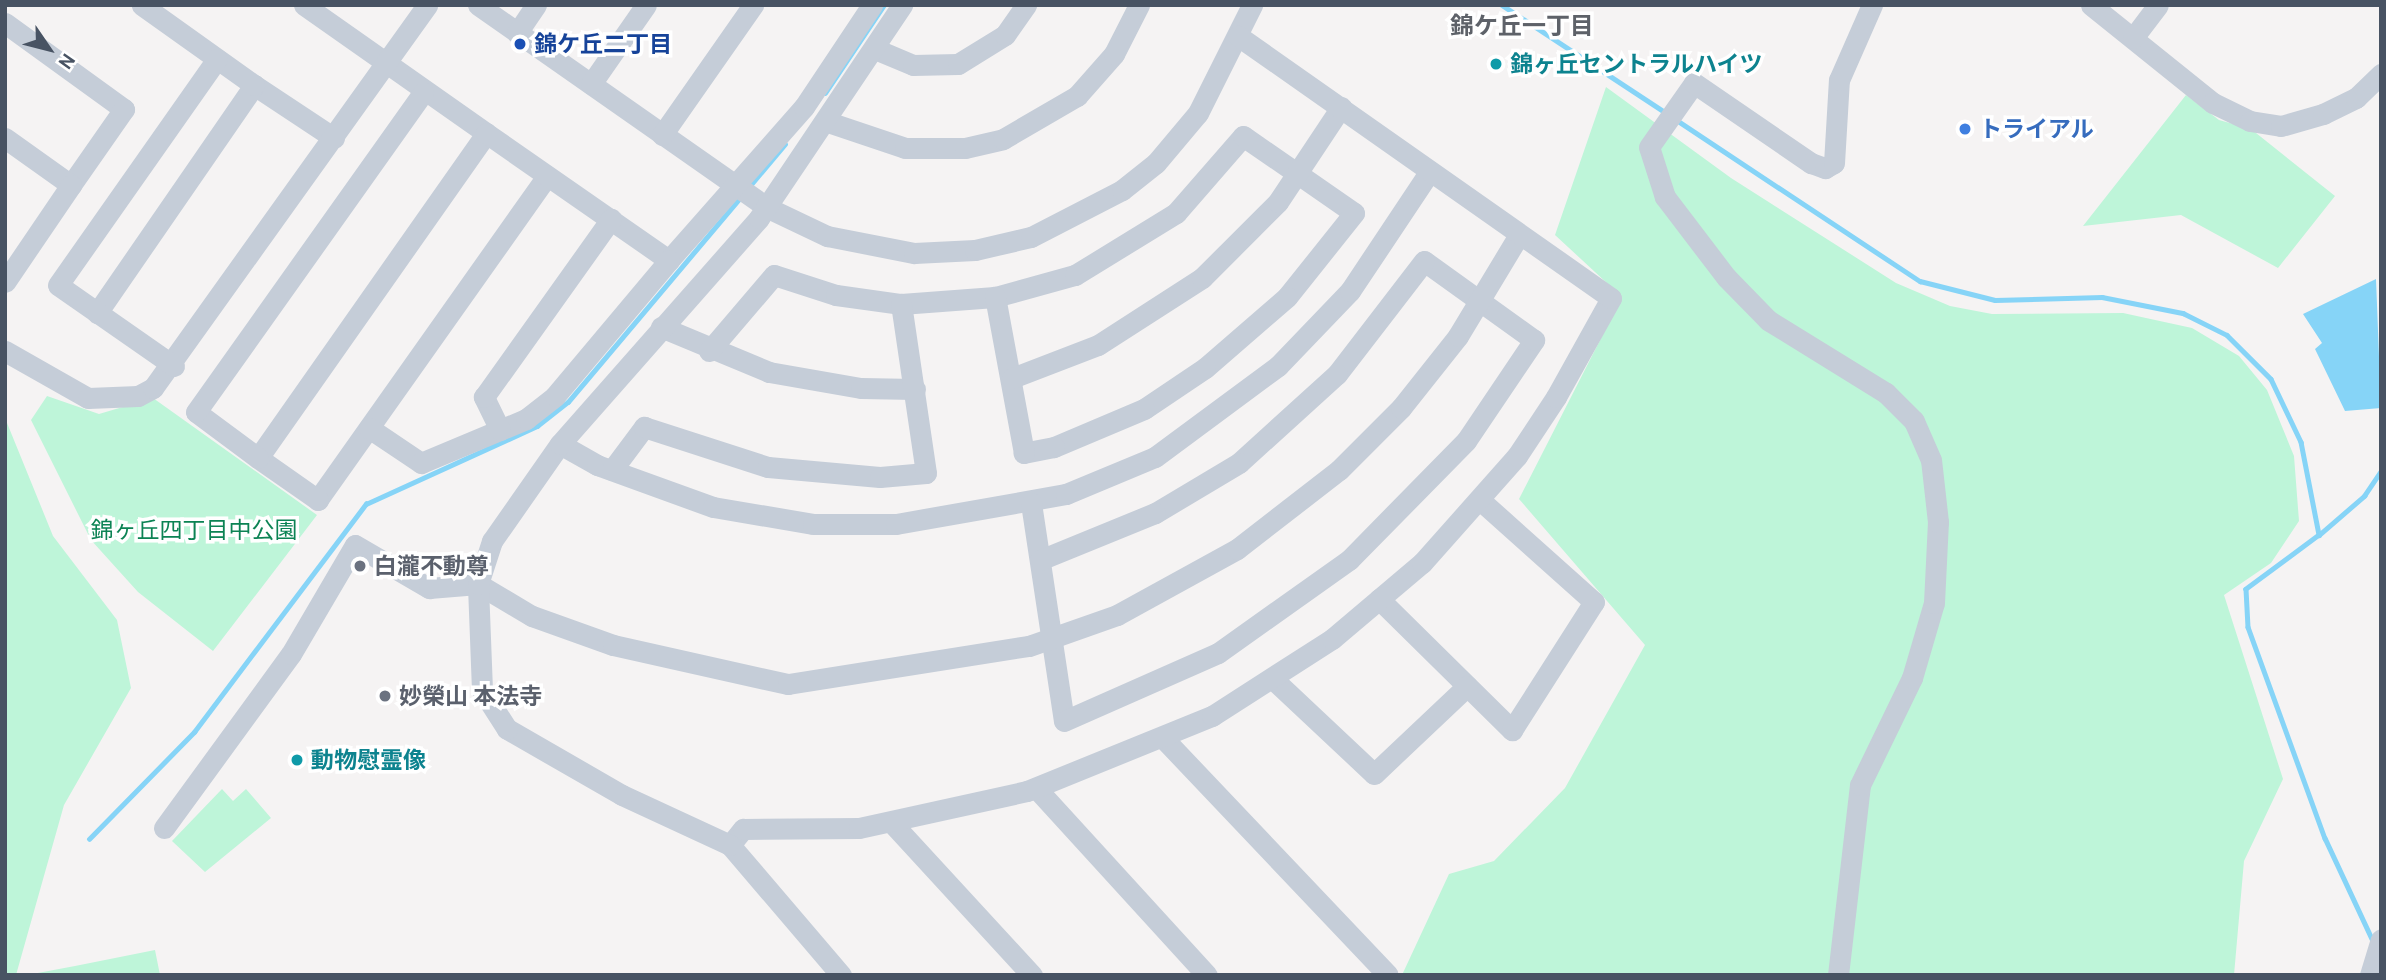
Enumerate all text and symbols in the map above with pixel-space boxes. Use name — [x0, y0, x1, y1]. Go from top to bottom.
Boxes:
district label: 錦ケ丘一丁目 — [1450, 12, 1594, 40]
north arrow — [14, 14, 84, 84]
place label: 錦ケ丘二丁目 — [534, 30, 672, 58]
marker: 錦ケ丘二丁目 — [512, 36, 528, 52]
text: N — [53, 49, 80, 73]
place label: 錦ヶ丘セントラルハイツ — [1510, 50, 1763, 78]
marker: 錦ヶ丘セントラルハイツ — [1488, 56, 1504, 72]
place label: トライアル — [1979, 115, 2094, 143]
marker: トライアル — [1957, 121, 1973, 137]
park label: 錦ヶ丘四丁目中公園 — [91, 516, 297, 544]
place label: 白瀧不動尊 — [374, 552, 489, 580]
marker: 白瀧不動尊 — [352, 558, 368, 574]
place label: 妙榮山 本法寺 — [399, 682, 542, 710]
marker: 妙榮山 本法寺 — [377, 688, 393, 704]
place label: 動物慰霊像 — [311, 746, 426, 774]
marker: 動物慰霊像 — [289, 752, 305, 768]

